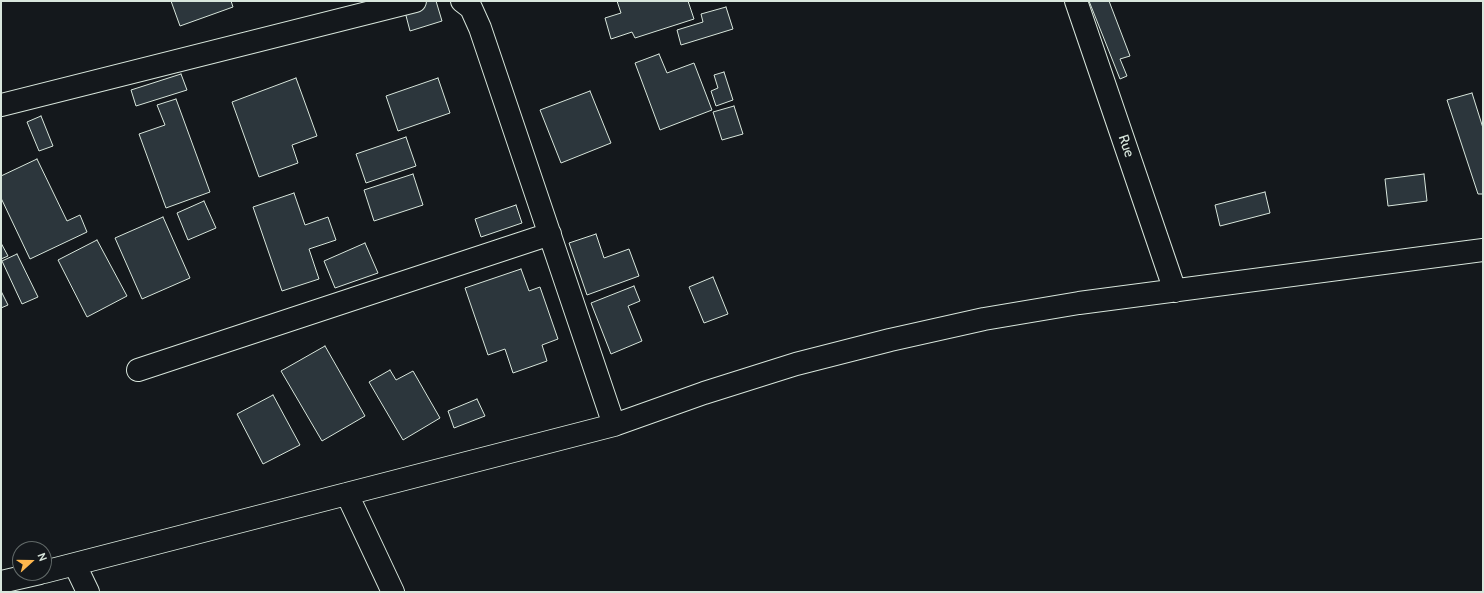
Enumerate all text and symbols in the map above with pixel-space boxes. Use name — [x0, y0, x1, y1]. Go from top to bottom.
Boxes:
street label: Rue — [1114, 132, 1138, 160]
north arrow — [12, 541, 52, 581]
text: N — [34, 551, 50, 563]

